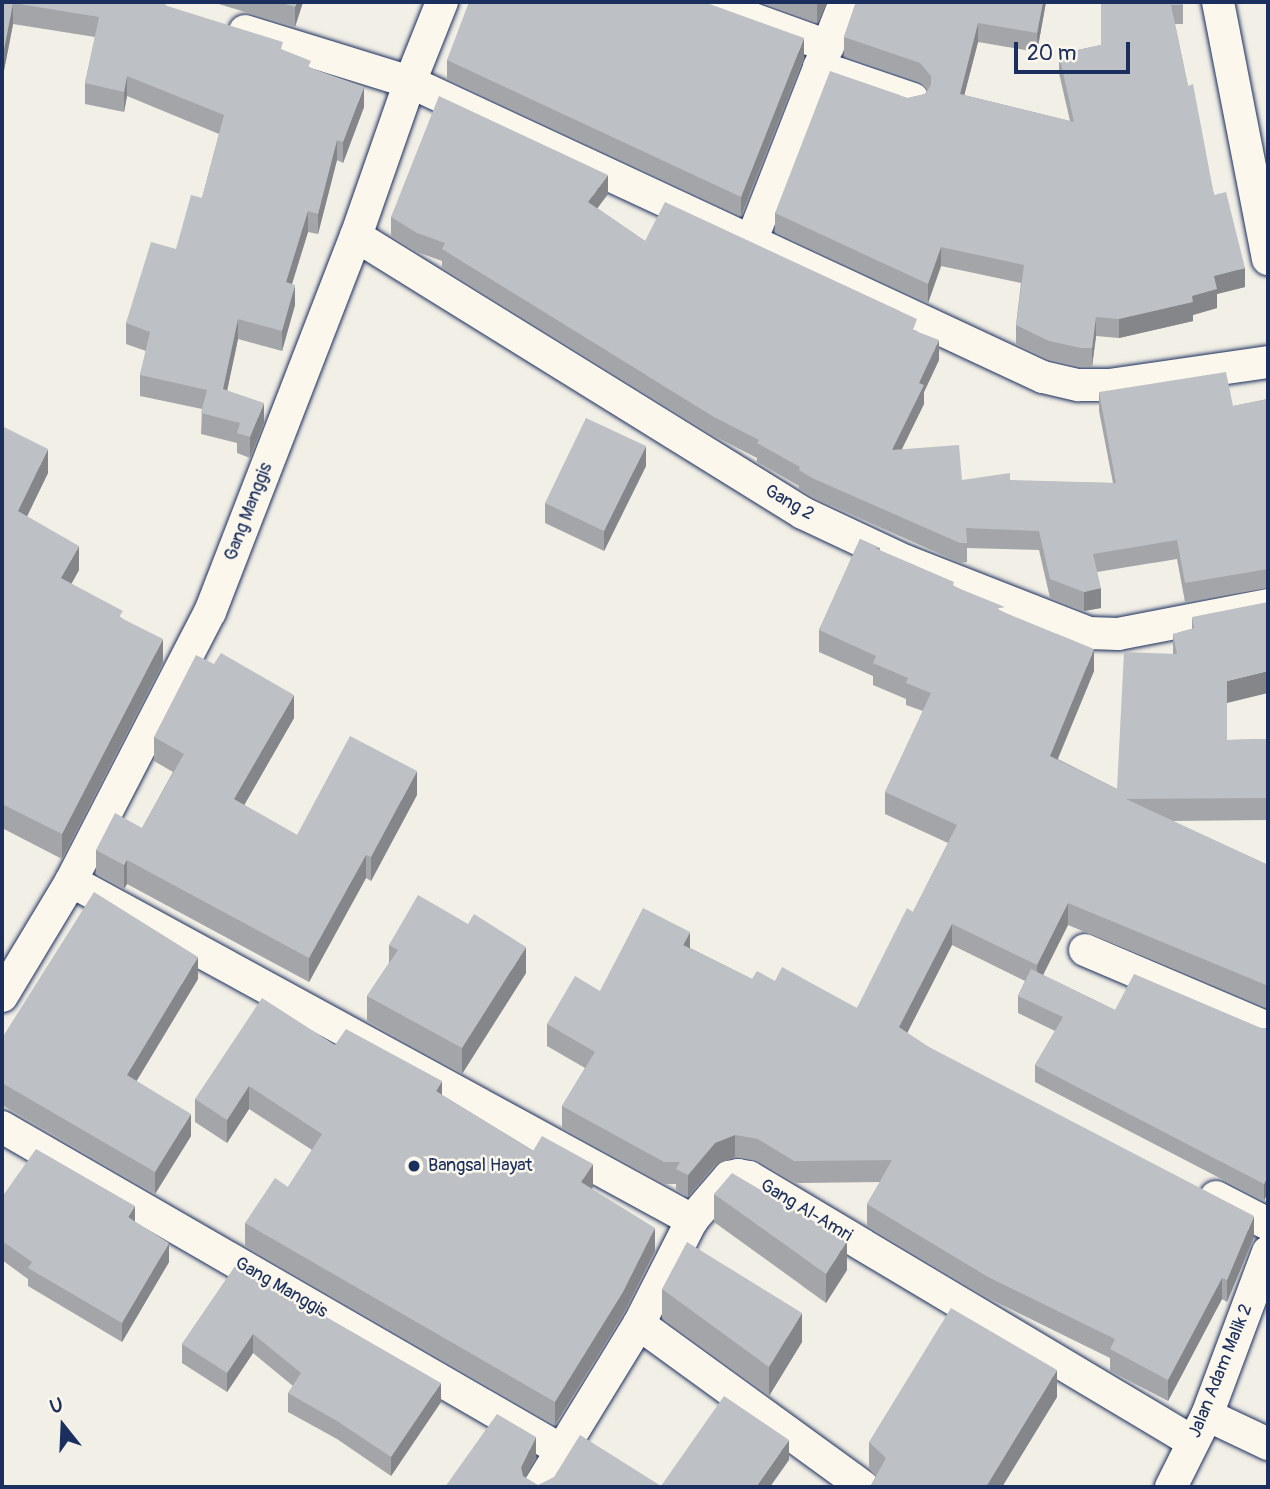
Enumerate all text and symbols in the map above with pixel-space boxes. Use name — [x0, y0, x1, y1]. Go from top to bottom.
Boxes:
scale bar — [1018, 28, 1134, 72]
text: 20 m — [1027, 40, 1076, 67]
street label: Gang Manggis — [220, 460, 278, 564]
street label: Gang 2 — [761, 480, 817, 526]
place label: Bangsal Hayat — [428, 1155, 532, 1177]
marker: Bangsal Hayat — [406, 1158, 422, 1174]
street label: Gang Al-Amri — [756, 1175, 856, 1247]
street label: Gang Manggis — [231, 1253, 331, 1323]
street label: Jalan Adam Malik 2 — [1184, 1301, 1258, 1441]
north arrow — [28, 1391, 98, 1461]
text: U — [47, 1393, 66, 1419]

